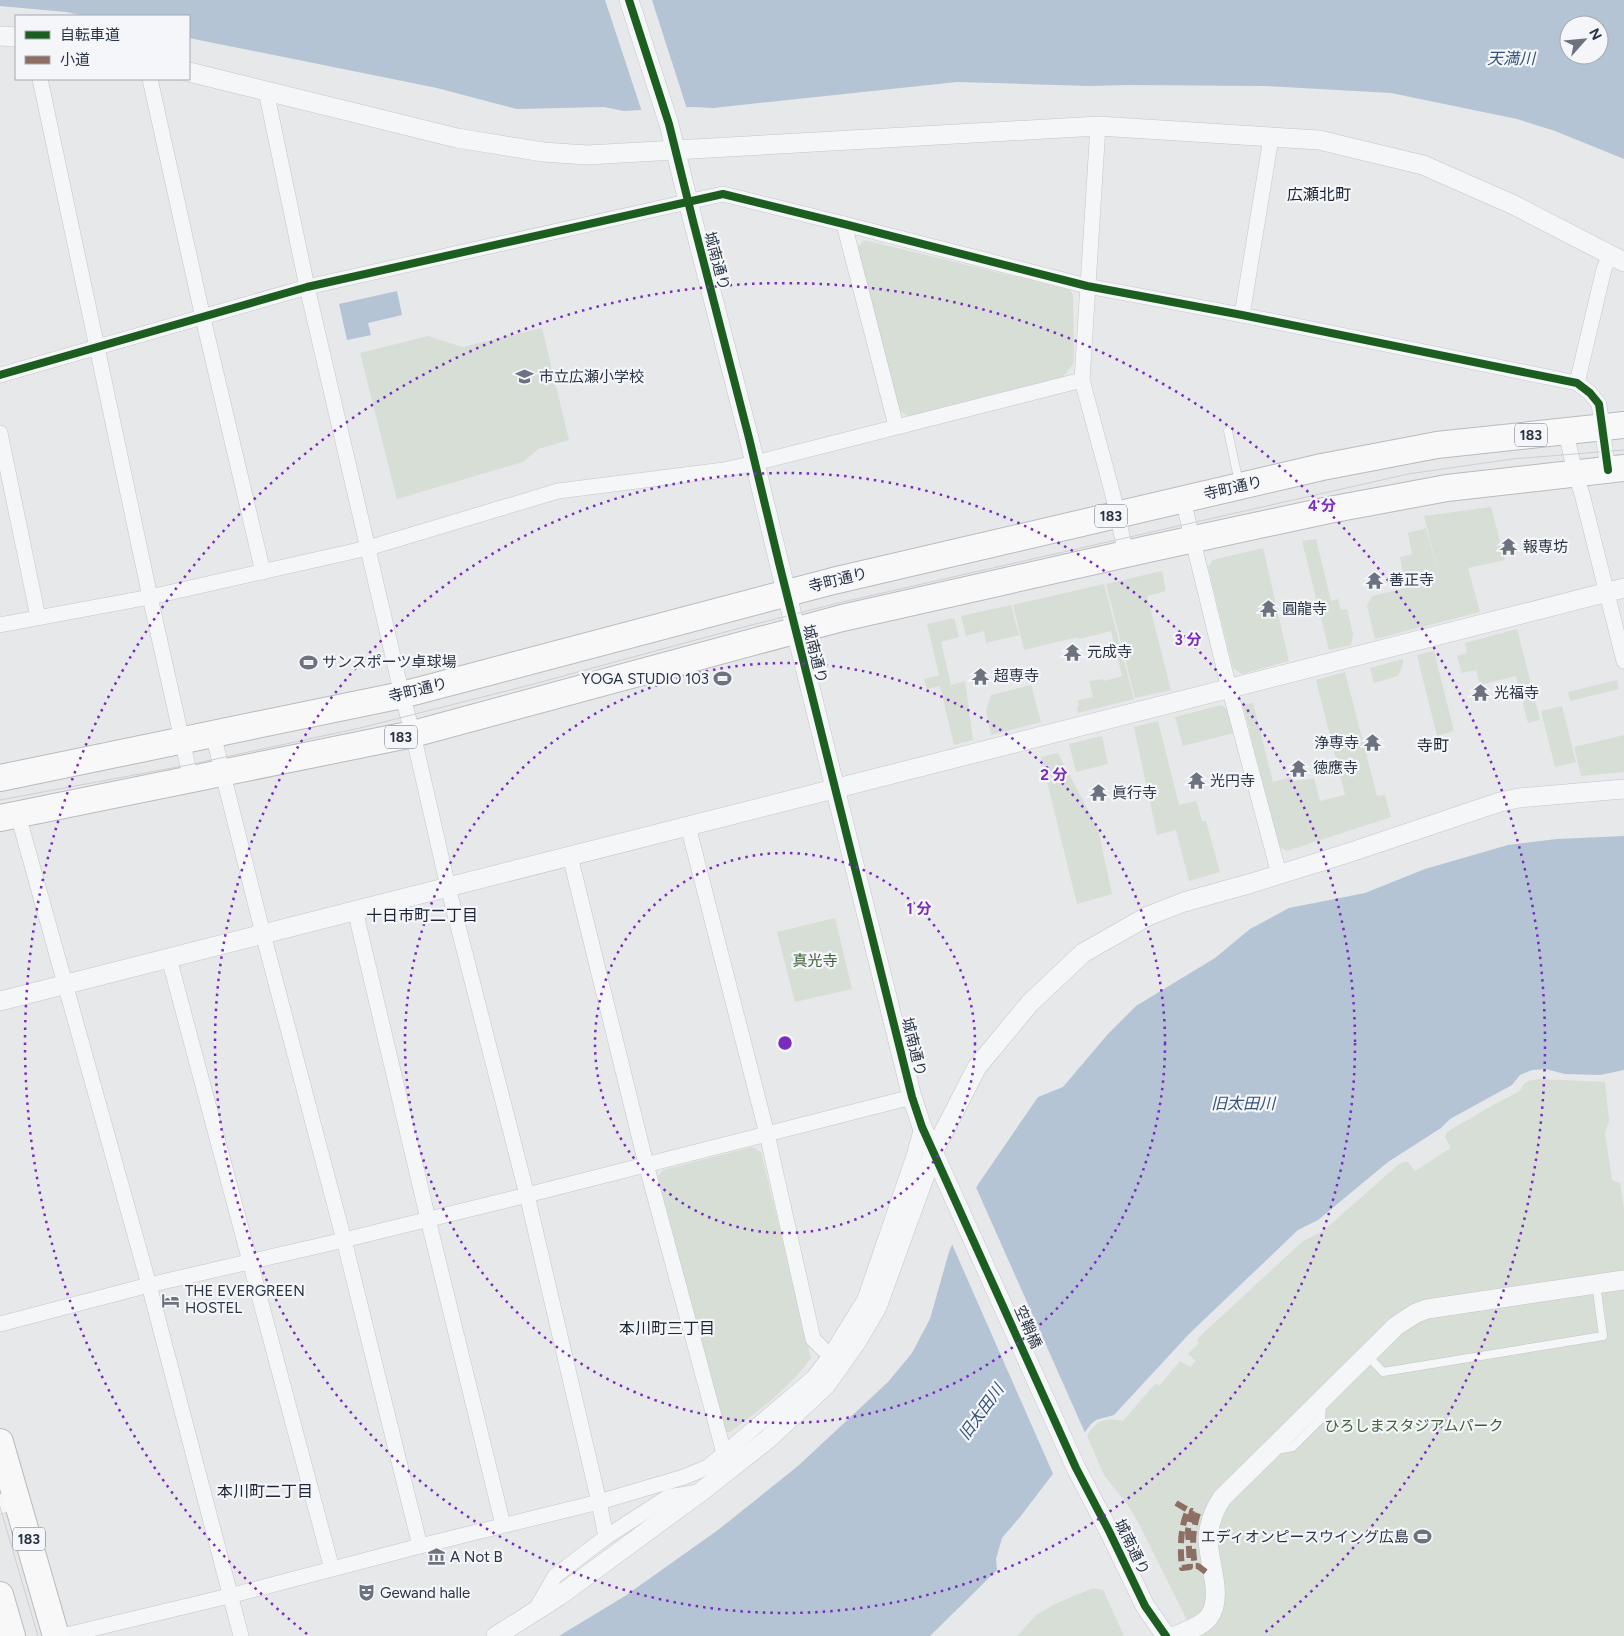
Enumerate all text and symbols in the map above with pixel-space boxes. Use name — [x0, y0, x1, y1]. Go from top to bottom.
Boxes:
legend — [15, 15, 190, 80]
north arrow — [1559, 15, 1609, 65]
text: 自転車道 — [60, 26, 120, 44]
text: N — [1585, 26, 1605, 43]
water label: 天満川 — [1487, 49, 1537, 68]
text: 小道 — [60, 51, 90, 69]
district label: 広瀬北町 — [1287, 185, 1351, 204]
street label: 城南通り — [701, 230, 733, 292]
school or university icon: 市立広瀬小学校 — [515, 367, 535, 387]
place label: 市立広瀬小学校 — [539, 368, 644, 386]
road number: 183 — [1515, 424, 1547, 446]
street label: 寺町通り — [1202, 472, 1264, 504]
text: 4 分 — [1308, 497, 1336, 515]
road number: 183 — [1095, 504, 1127, 528]
temple icon: 報専坊 — [1499, 537, 1519, 557]
place label: 報専坊 — [1523, 538, 1568, 556]
street label: 寺町通り — [807, 564, 869, 596]
temple icon: 善正寺 — [1365, 570, 1385, 590]
place label: 善正寺 — [1389, 571, 1434, 589]
temple icon: 圓龍寺 — [1258, 599, 1278, 619]
place label: 圓龍寺 — [1282, 600, 1327, 618]
street label: 城南通り — [799, 623, 831, 685]
text: 3 分 — [1175, 631, 1201, 649]
temple icon: 元成寺 — [1063, 642, 1083, 662]
place label: 元成寺 — [1087, 643, 1132, 661]
sports icon: サンスポーツ卓球場 — [298, 652, 318, 672]
place label: サンスポーツ卓球場 — [322, 653, 456, 671]
temple icon: 超専寺 — [970, 666, 990, 686]
place label: 超専寺 — [994, 667, 1039, 685]
sports icon: YOGA STUDIO 103 — [713, 669, 733, 689]
place label: YOGA STUDIO 103 — [581, 670, 709, 688]
street label: 寺町通り — [387, 674, 449, 706]
temple icon: 光福寺 — [1470, 683, 1490, 703]
place label: 光福寺 — [1494, 684, 1539, 702]
road number: 183 — [385, 726, 417, 749]
temple icon: 浄専寺 — [1363, 733, 1383, 753]
place label: 浄専寺 — [1314, 734, 1359, 752]
district label: 寺町 — [1417, 736, 1449, 755]
temple icon: 徳應寺 — [1289, 758, 1309, 778]
place label: 徳應寺 — [1313, 759, 1358, 777]
text: 2 分 — [1040, 766, 1068, 784]
temple icon: 光円寺 — [1186, 771, 1206, 791]
place label: 光円寺 — [1210, 772, 1255, 790]
temple icon: 眞行寺 — [1088, 783, 1108, 803]
place label: 眞行寺 — [1112, 784, 1157, 802]
text: 1 分 — [907, 900, 931, 918]
district label: 十日市町二丁目 — [366, 906, 478, 925]
park label: 真光寺 — [792, 952, 838, 970]
street label: 城南通り — [898, 1016, 930, 1078]
centre of rings — [776, 1034, 794, 1052]
water label: 旧太田川 — [1211, 1094, 1277, 1113]
place label: THE EVERGREEN HOSTEL — [185, 1282, 305, 1317]
hotel icon: THE EVERGREEN HOSTEL — [161, 1290, 181, 1310]
street label: 空鞘橋 — [1011, 1303, 1045, 1351]
district label: 本川町三丁目 — [619, 1319, 715, 1338]
water label: 旧太田川 — [955, 1379, 1009, 1443]
park label: ひろしまスタジアムパーク — [1325, 1417, 1503, 1435]
district label: 本川町二丁目 — [217, 1482, 313, 1501]
street label: 城南通り — [1111, 1516, 1153, 1578]
sports icon: エディオンピースウイング広島 — [1413, 1527, 1433, 1547]
road number: 183 — [13, 1528, 45, 1550]
place label: エディオンピースウイング広島 — [1201, 1528, 1409, 1546]
museum icon: A Not B — [426, 1547, 446, 1567]
place label: A Not B — [450, 1548, 503, 1566]
theatre icon: Gewand halle — [356, 1583, 376, 1603]
place label: Gewand halle — [380, 1584, 470, 1602]

